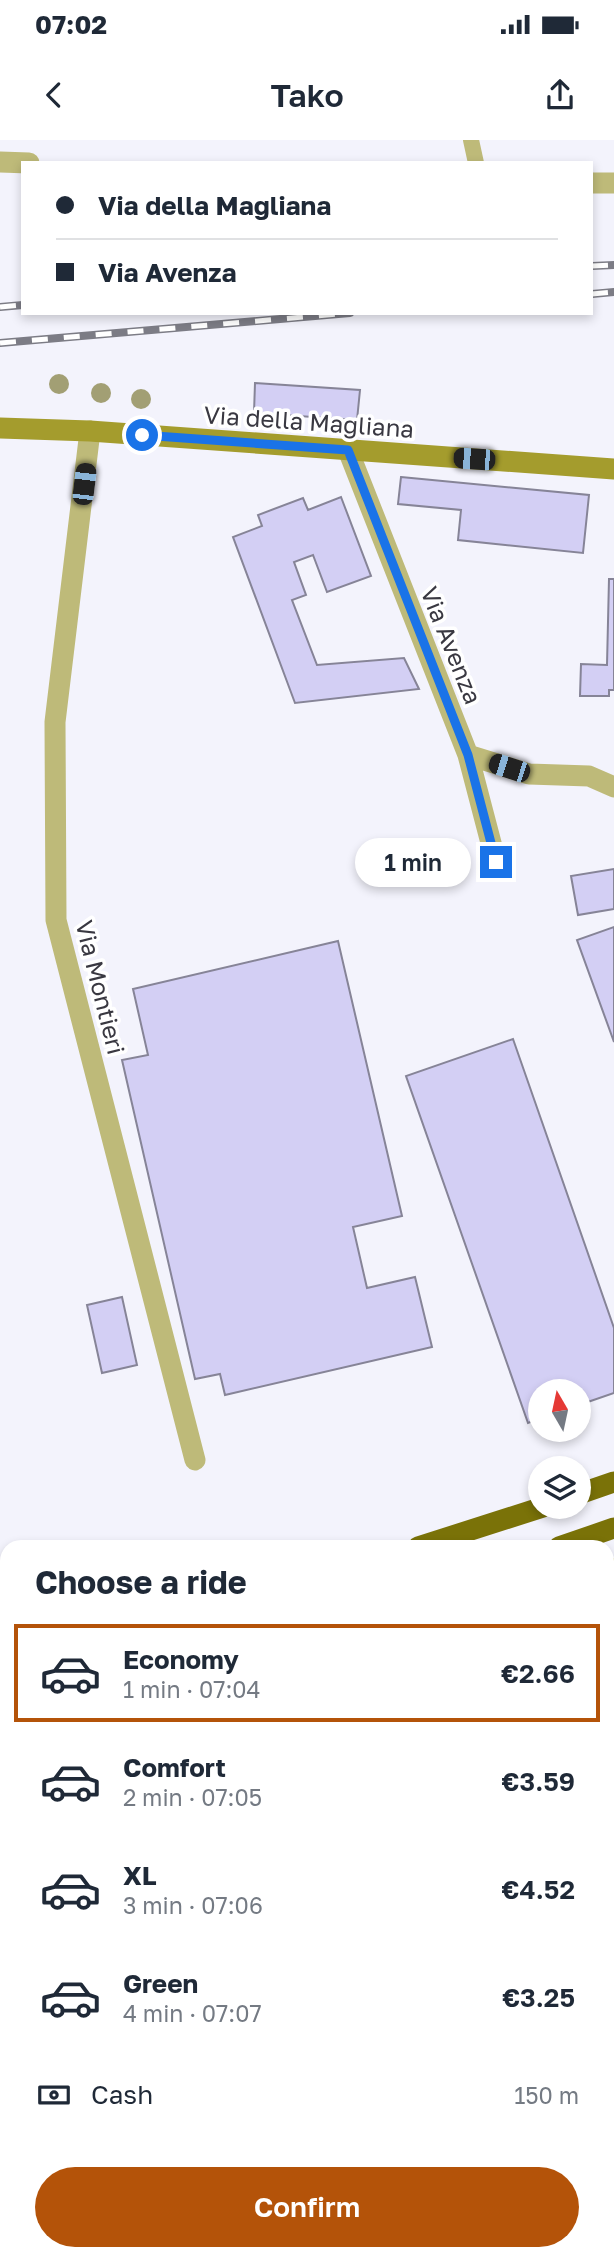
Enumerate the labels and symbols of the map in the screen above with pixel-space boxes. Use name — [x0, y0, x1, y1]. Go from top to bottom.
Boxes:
street label: Via della Magliana — [203, 399, 415, 443]
route start — [126, 419, 158, 451]
car — [453, 447, 496, 471]
car — [72, 462, 97, 506]
street label: Via Avenza — [415, 582, 489, 708]
car — [486, 752, 533, 784]
callout: 1 min — [356, 838, 472, 886]
route end — [480, 846, 512, 878]
street label: Via Montieri — [70, 917, 132, 1057]
north arrow — [528, 1379, 592, 1442]

